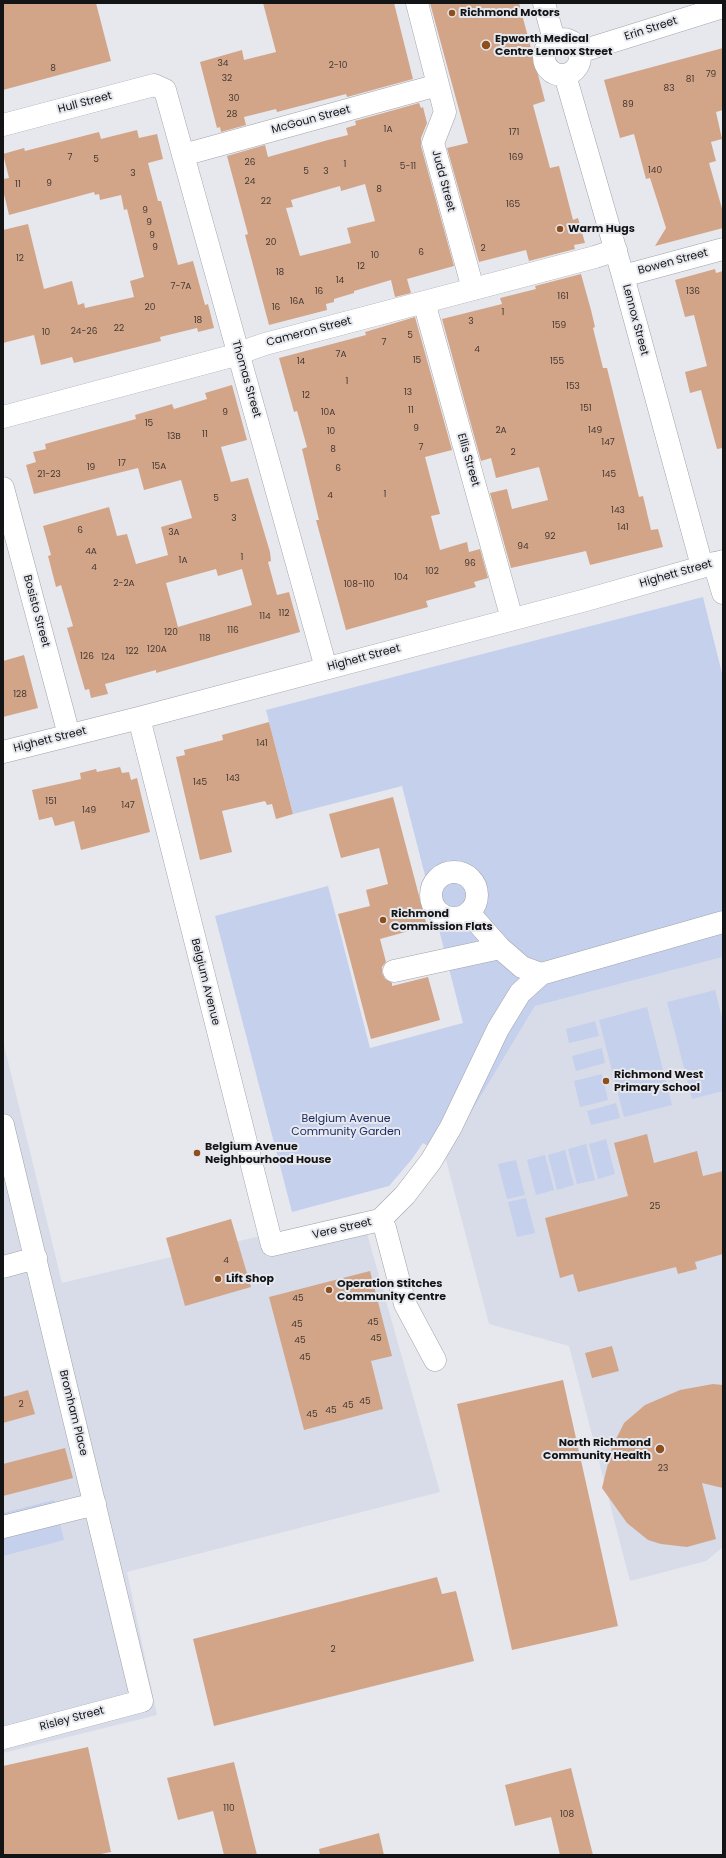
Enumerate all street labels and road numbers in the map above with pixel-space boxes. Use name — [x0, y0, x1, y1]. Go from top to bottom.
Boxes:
street label: Erin Street — [623, 14, 679, 44]
street label: Hull Street — [57, 89, 113, 117]
street label: McGoun Street — [270, 103, 352, 137]
street label: Judd Street — [428, 149, 458, 213]
street label: Bowen Street — [637, 246, 709, 278]
street label: Lennox Street — [619, 283, 651, 357]
street label: Cameron Street — [265, 314, 353, 350]
street label: Thomas Street — [229, 339, 263, 419]
street label: Ellis Street — [454, 432, 482, 488]
street label: Highett Street — [638, 557, 714, 591]
street label: Bosisto Street — [20, 573, 52, 649]
street label: Highett Street — [326, 642, 402, 674]
street label: Highett Street — [12, 725, 88, 755]
street label: Belgium Avenue — [188, 937, 222, 1027]
street label: Vere Street — [311, 1216, 373, 1242]
street label: Bromham Place — [56, 1369, 90, 1457]
street label: Risley Street — [38, 1704, 106, 1734]

